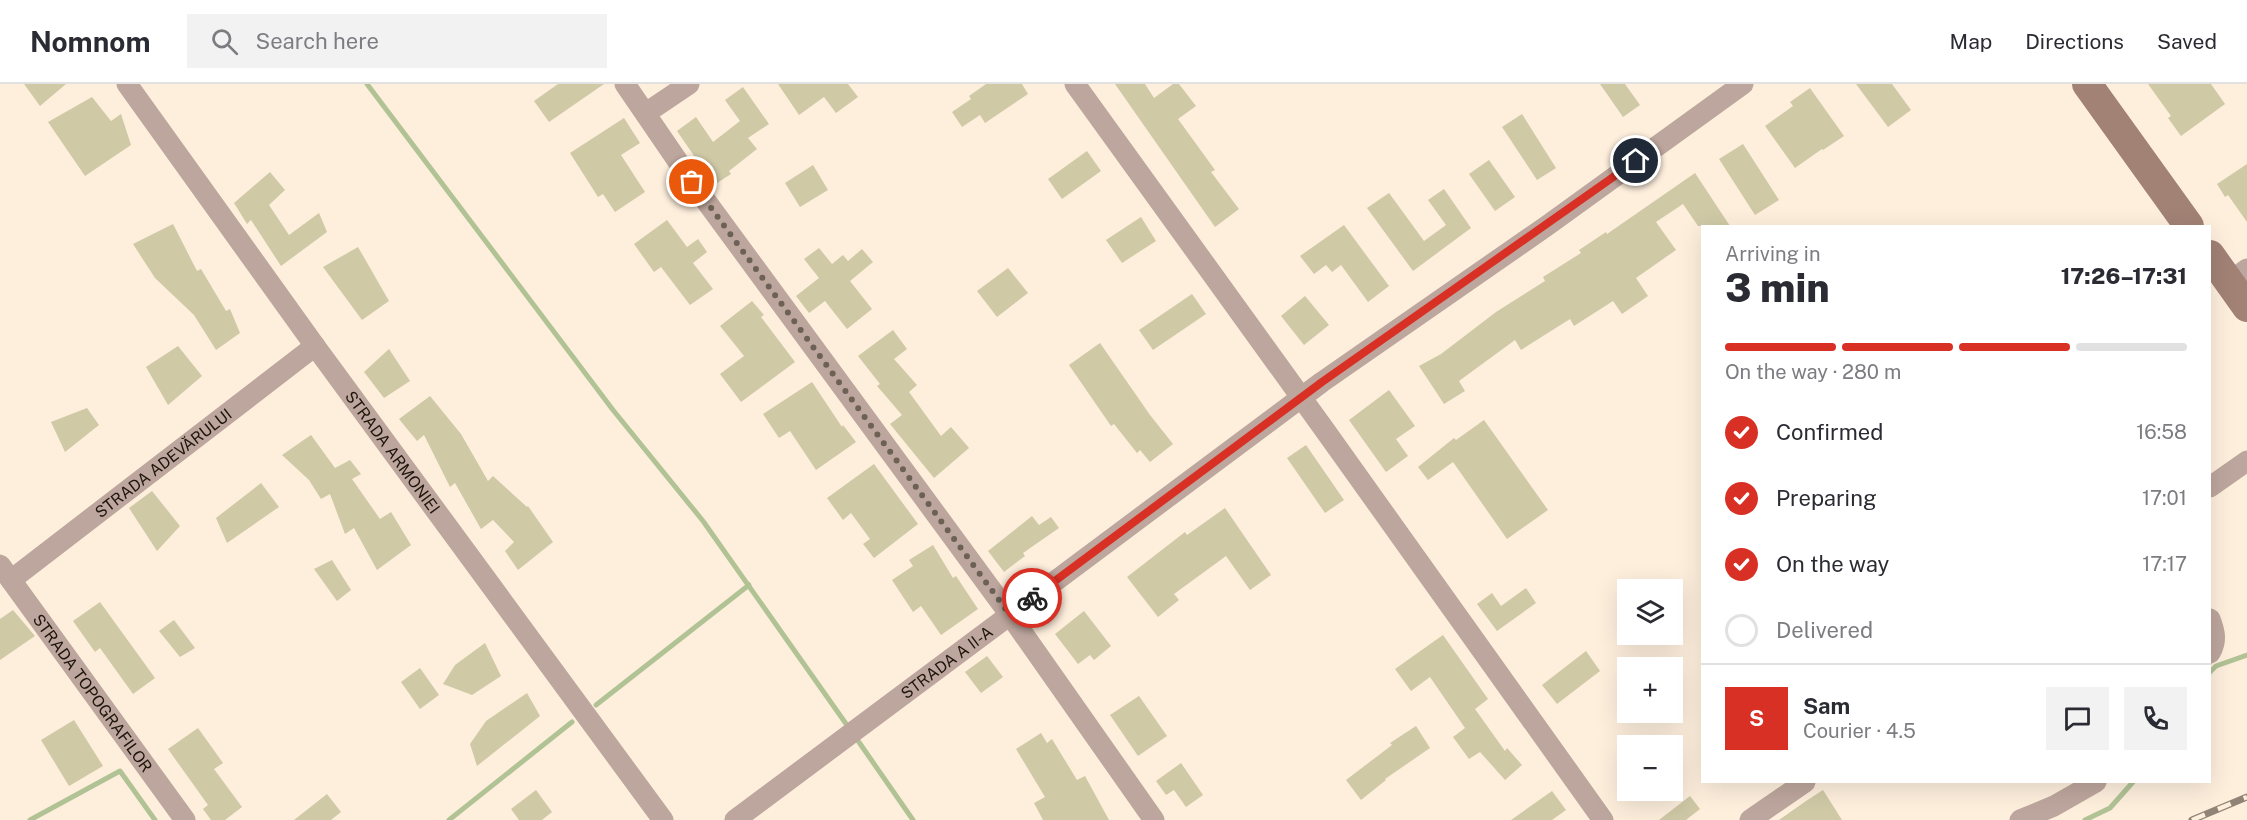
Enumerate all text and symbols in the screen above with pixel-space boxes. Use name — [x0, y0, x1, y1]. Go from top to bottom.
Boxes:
search box — [187, 14, 607, 68]
text: Nomnom — [30, 25, 151, 58]
icon: search — [208, 25, 241, 58]
text: Search here — [256, 28, 379, 54]
text: Map — [1950, 29, 1992, 54]
text: Directions — [2025, 29, 2124, 54]
text: Saved — [2157, 29, 2217, 54]
pin — [1610, 135, 1661, 186]
icon: home — [1619, 144, 1652, 177]
pin — [666, 156, 717, 207]
icon: bag — [675, 165, 708, 198]
text: Arriving in — [1725, 242, 1820, 266]
text: 17:26–17:31 — [2061, 263, 2187, 289]
text: 3 min — [1725, 265, 1830, 311]
text: On the way · 280 m — [1725, 360, 1901, 384]
street label: STRADA ARMONIEI — [342, 387, 444, 517]
street label: STRADA ADEVĂRULUI — [91, 404, 235, 521]
icon: check — [1725, 416, 1758, 449]
text: Confirmed — [1776, 419, 1883, 445]
text: 16:58 — [2136, 420, 2187, 444]
icon: check — [1725, 482, 1758, 515]
text: Preparing — [1776, 485, 1877, 511]
text: 17:01 — [2142, 486, 2187, 510]
icon: check — [1725, 548, 1758, 581]
text: On the way — [1776, 551, 1889, 577]
text: 17:17 — [2142, 552, 2187, 576]
courier — [1002, 568, 1062, 628]
map controls — [1617, 579, 1683, 801]
button: layers — [1617, 579, 1683, 645]
icon: bike — [1016, 582, 1049, 615]
street label: STRADA TOPOGRAFILOR — [29, 610, 156, 776]
text: Delivered — [1776, 617, 1873, 643]
street label: STRADA A II-A — [897, 622, 996, 702]
button: + — [1617, 657, 1683, 723]
button: chat — [2046, 687, 2109, 750]
button: phone — [2124, 687, 2187, 750]
text: Sam — [1803, 693, 1850, 719]
text: S — [1749, 705, 1764, 731]
text: Courier · 4.5 — [1803, 719, 1916, 743]
button: − — [1617, 735, 1683, 801]

